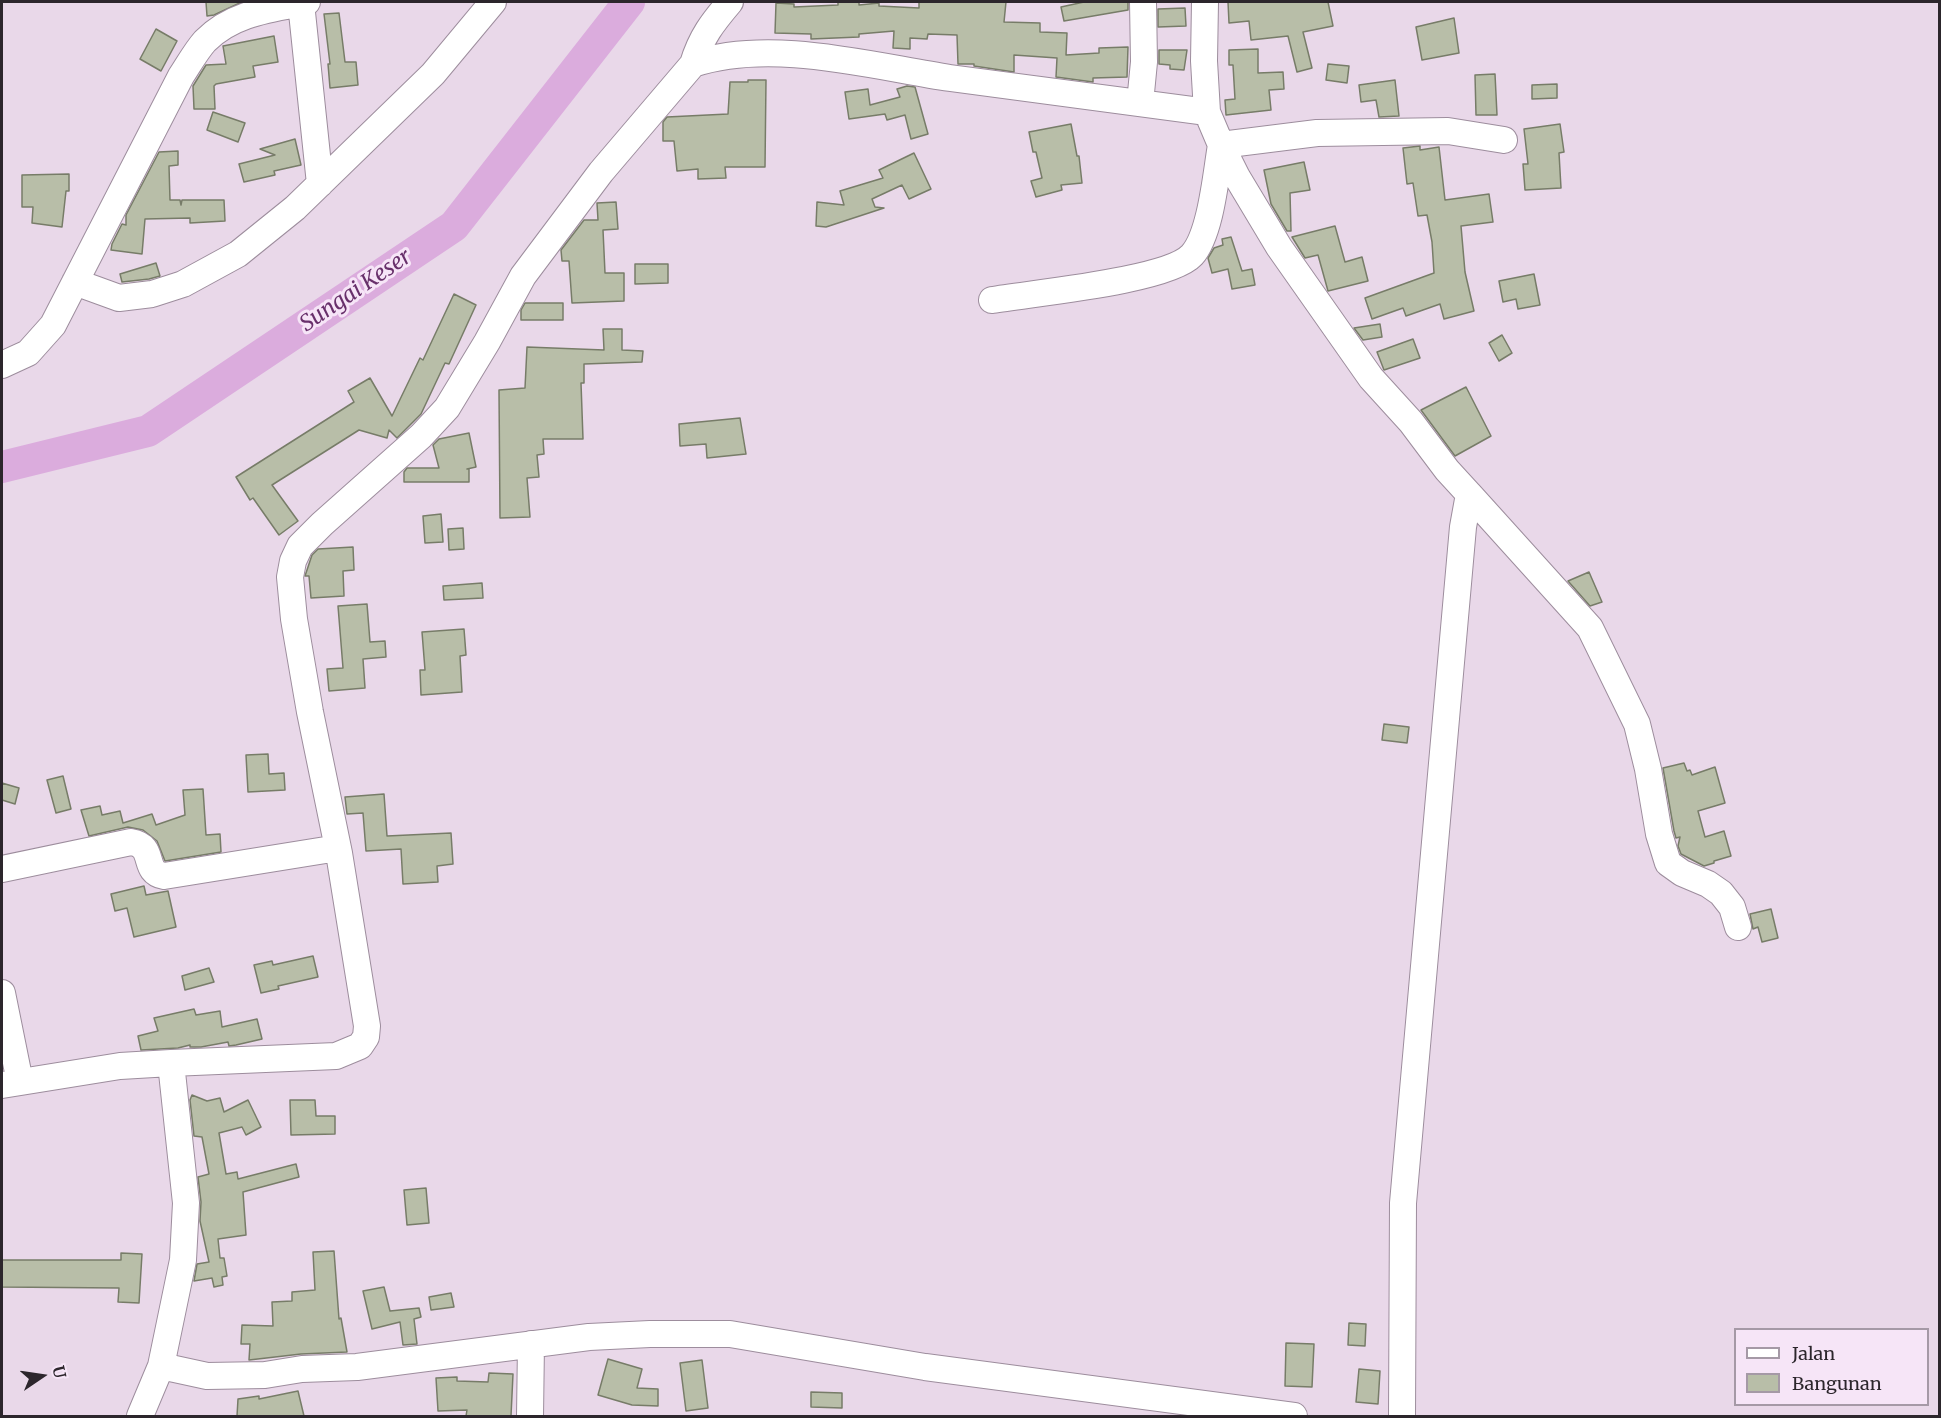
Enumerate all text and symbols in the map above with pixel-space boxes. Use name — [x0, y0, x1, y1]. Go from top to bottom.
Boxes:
water label: Sungai Keser — [295, 244, 417, 338]
legend — [1734, 1328, 1929, 1406]
text: Jalan — [1792, 1342, 1835, 1365]
north arrow — [12, 1346, 72, 1406]
text: U — [48, 1364, 71, 1380]
text: Bangunan — [1792, 1372, 1882, 1395]

